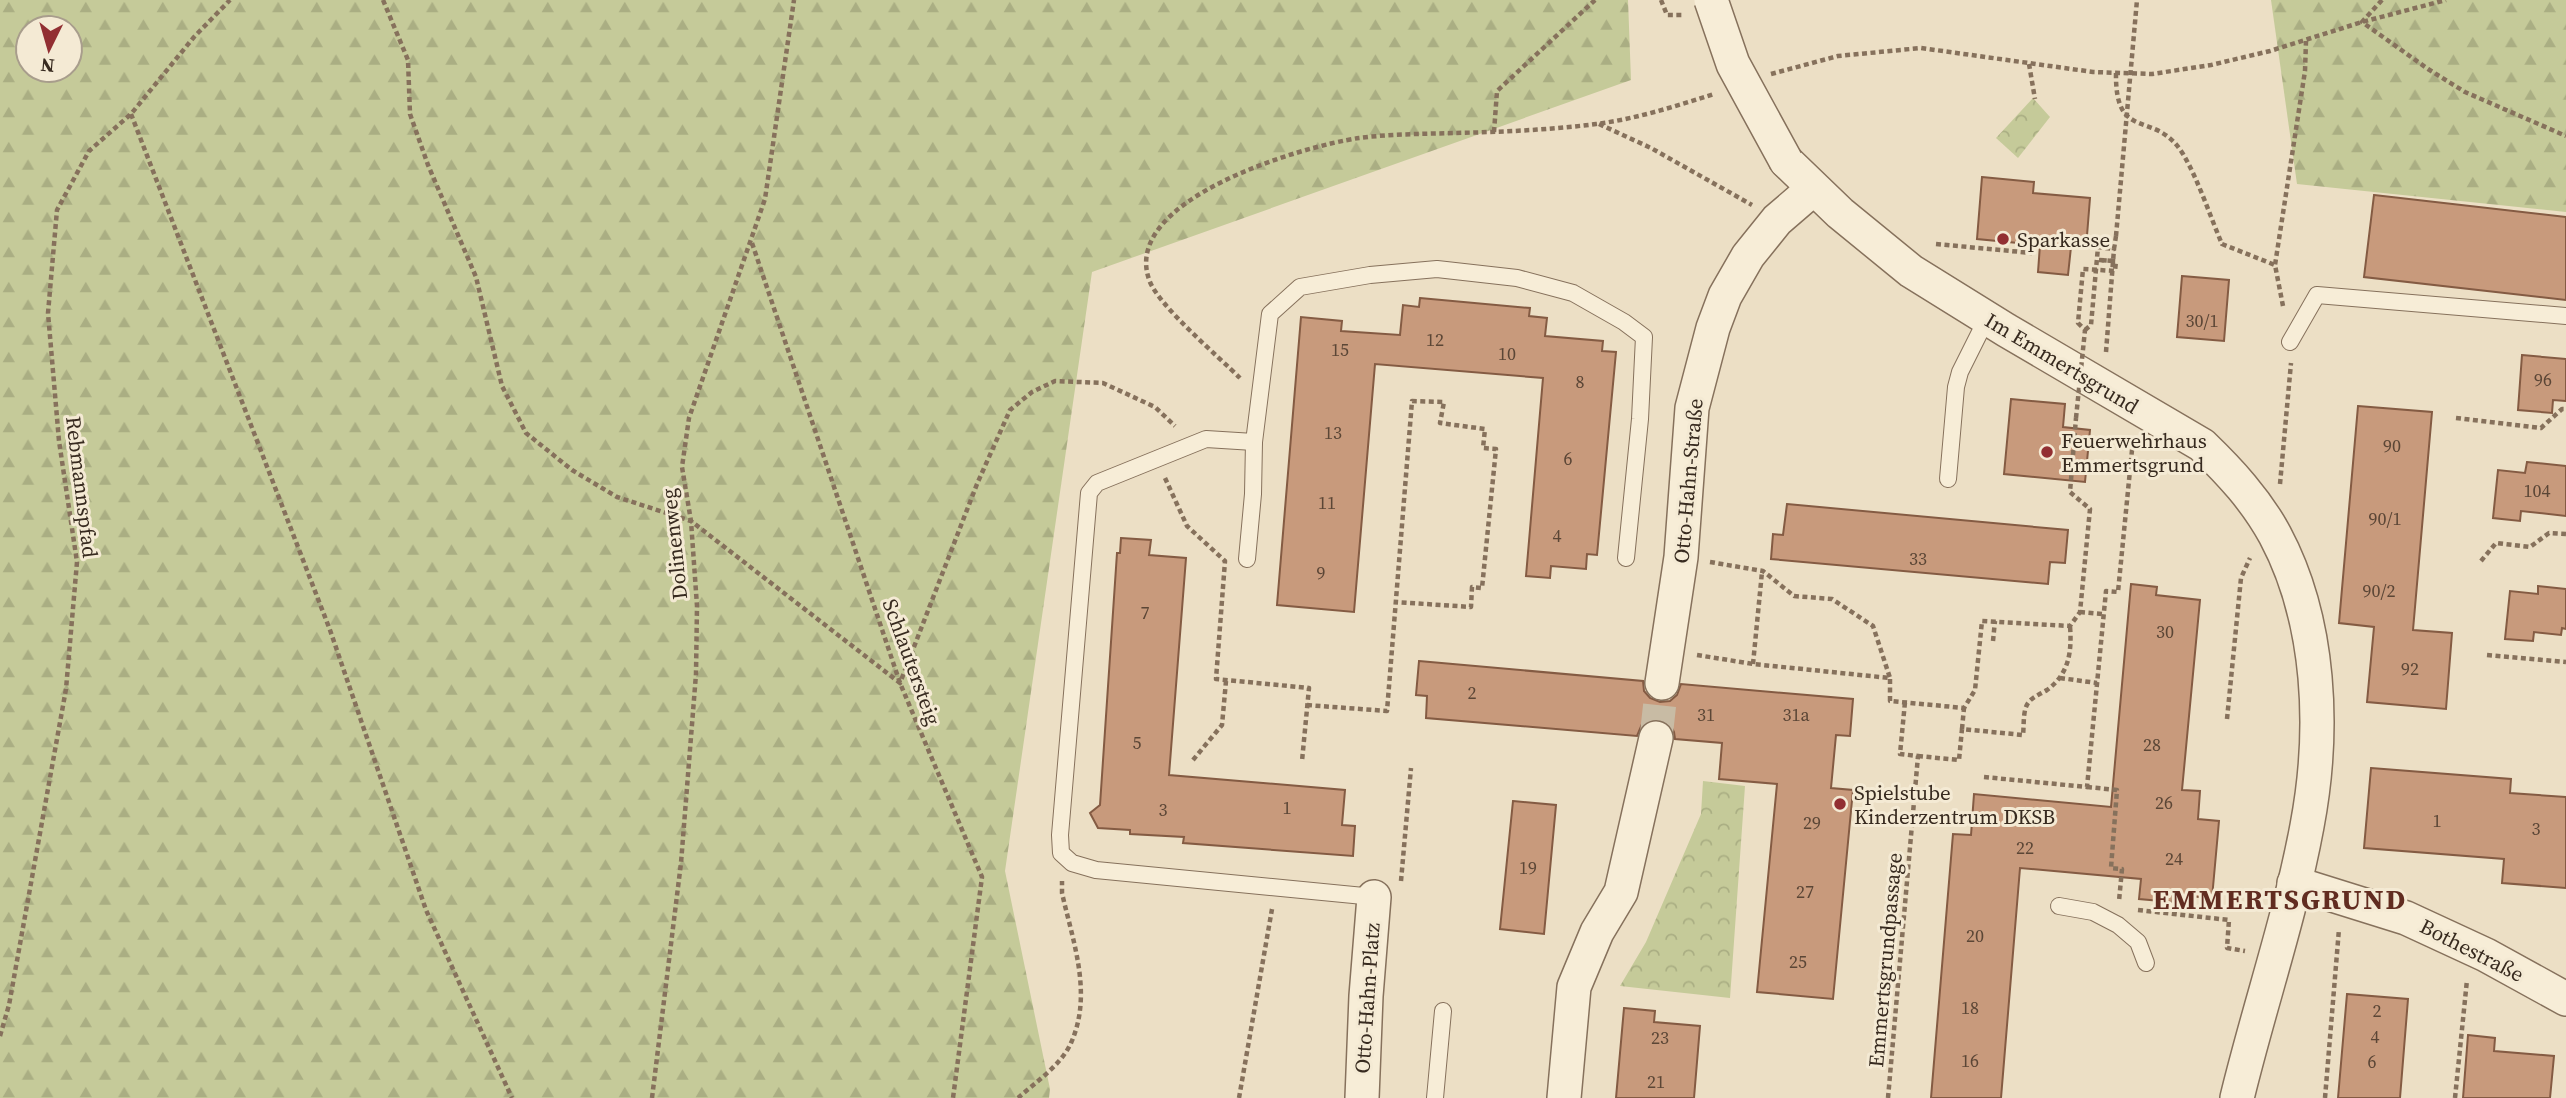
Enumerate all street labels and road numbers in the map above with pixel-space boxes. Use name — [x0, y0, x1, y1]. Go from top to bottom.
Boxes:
street label: Im Emmertsgrund — [1980, 306, 2144, 420]
street label: Otto-Hahn-Straße — [1666, 397, 1710, 565]
street label: Rebmannspfad — [59, 415, 105, 559]
street label: Dolinenweg — [654, 487, 694, 601]
street label: Schlautersteig — [876, 595, 948, 729]
street label: Emmertsgrundpassage — [1861, 851, 1909, 1069]
street label: Bothestraße — [2415, 911, 2529, 989]
street label: Otto-Hahn-Platz — [1347, 921, 1387, 1074]

